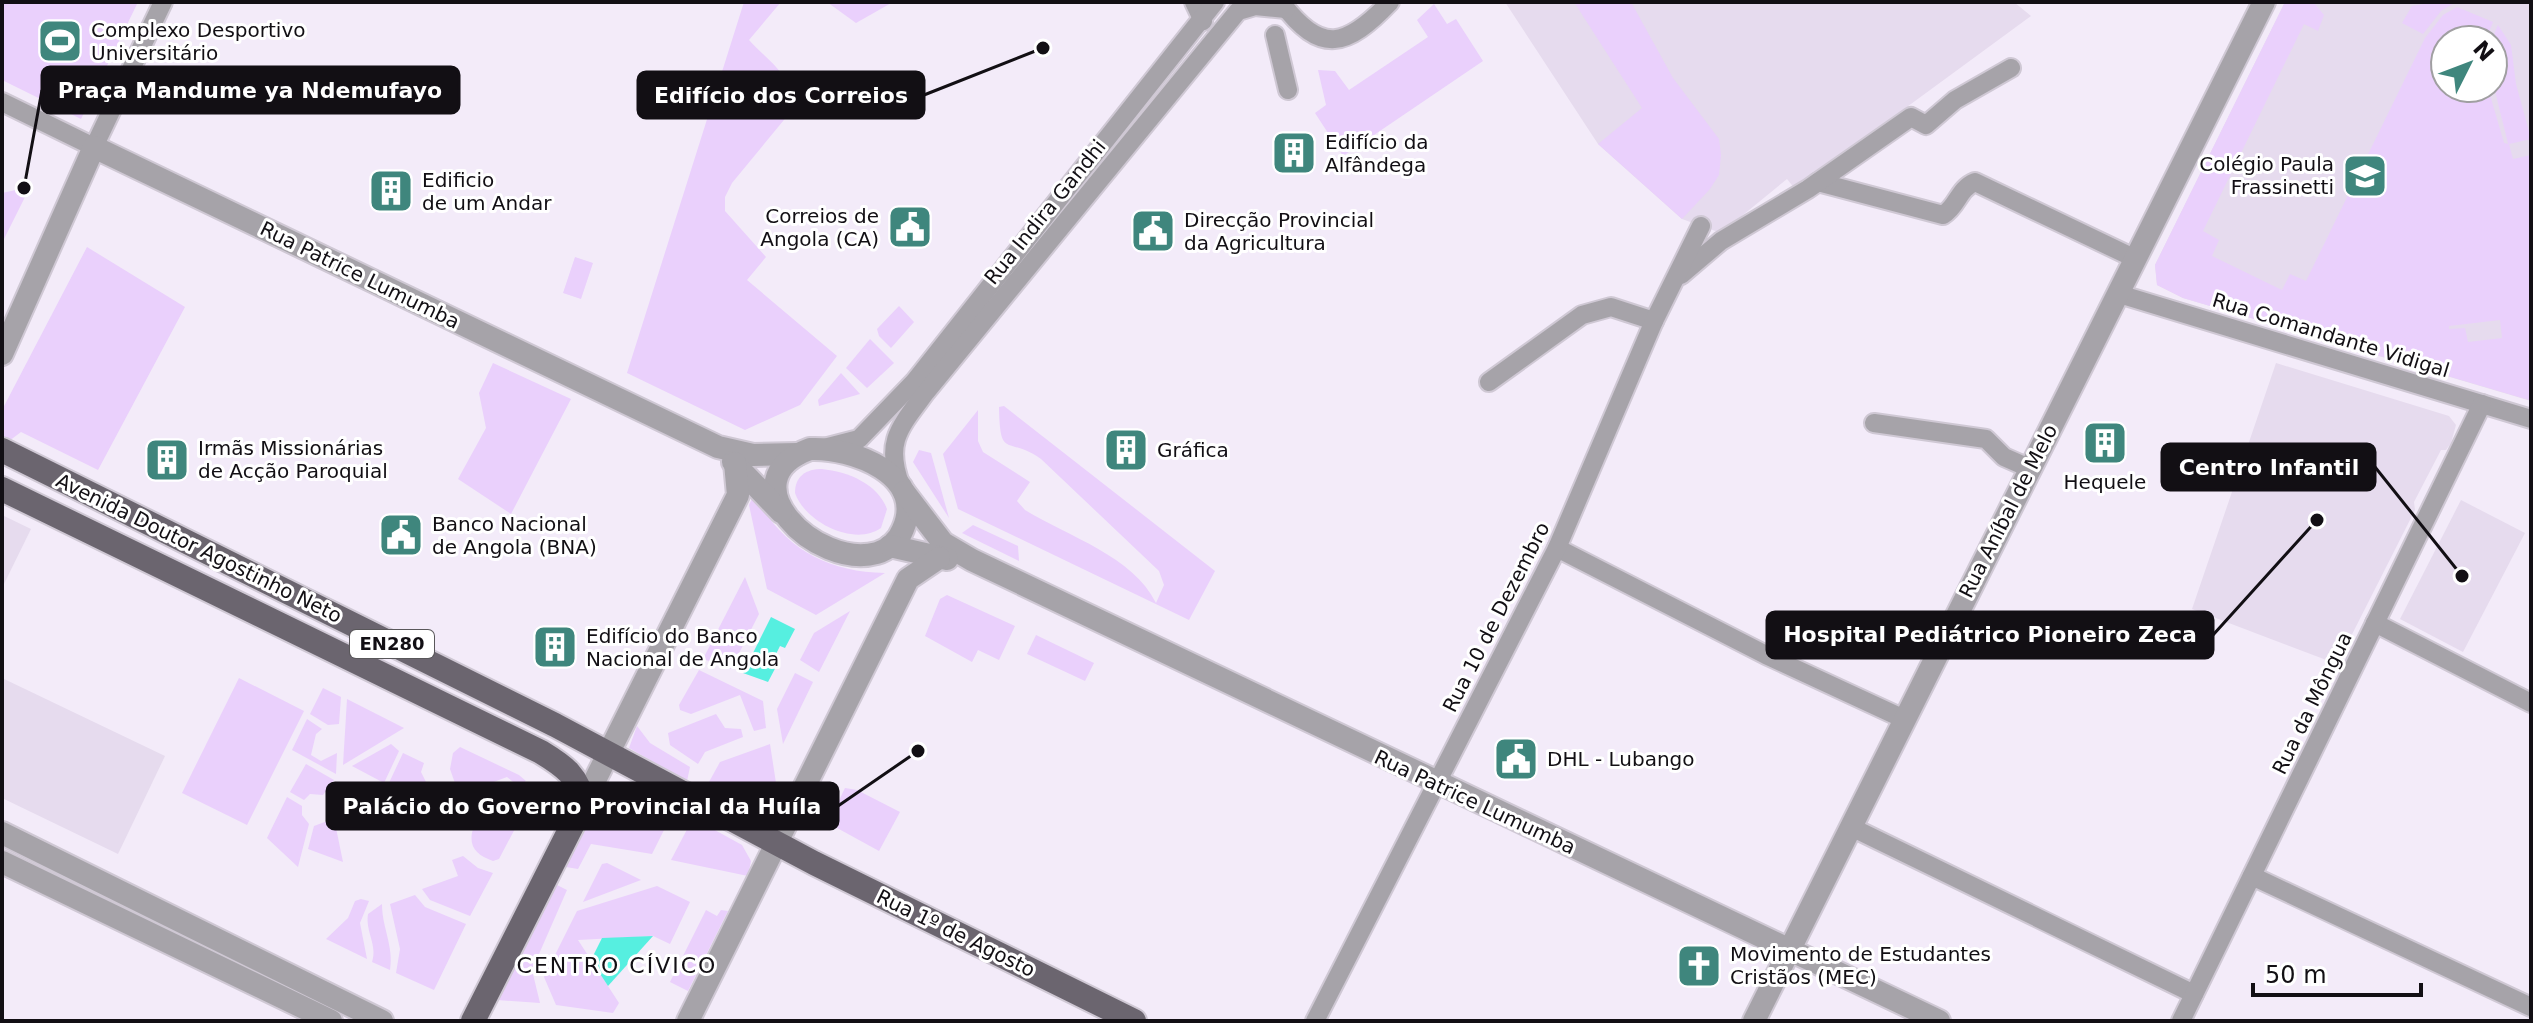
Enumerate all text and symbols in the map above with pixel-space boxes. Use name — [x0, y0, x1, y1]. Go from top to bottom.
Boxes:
sports icon: Complexo Desportivo Universitário — [36, 17, 84, 65]
place label: Complexo Desportivo Universitário — [91, 18, 305, 65]
north arrow — [2429, 24, 2509, 104]
text: N — [2468, 36, 2499, 66]
callout: Praça Mandume ya Ndemufayo — [42, 67, 459, 113]
callout: Edifício dos Correios — [638, 72, 924, 118]
text: Praça Mandume ya Ndemufayo — [58, 78, 442, 103]
text: Edifício dos Correios — [654, 83, 908, 108]
building icon: Edifício da Alfândega — [1270, 129, 1318, 177]
place label: Edifício da Alfândega — [1325, 130, 1429, 177]
street label: Rua Indira Gandhi — [979, 135, 1111, 289]
place label: Colégio Paula Frassinetti — [2199, 152, 2334, 199]
school or university icon: Colégio Paula Frassinetti — [2341, 152, 2389, 200]
building icon: Edificio de um Andar — [367, 167, 415, 215]
place label: Edificio de um Andar — [422, 168, 552, 215]
public building icon: Correios de Angola (CA) — [886, 203, 934, 251]
place label: Correios de Angola (CA) — [760, 204, 879, 251]
public building icon: Direcção Provincial da Agricultura — [1129, 207, 1177, 255]
place label: Direcção Provincial da Agricultura — [1184, 208, 1374, 255]
street label: Rua Patrice Lumumba — [256, 216, 464, 334]
street label: Rua Comandante Vidigal — [2210, 287, 2452, 383]
building icon: Hequele — [2081, 419, 2129, 467]
street label: Rua Aníbal de Melo — [1954, 420, 2062, 602]
building icon: Gráfica — [1102, 426, 1150, 474]
building icon: Irmãs Missionárias de Acção Paroquial — [143, 436, 191, 484]
place label: Irmãs Missionárias de Acção Paroquial — [198, 436, 388, 483]
place label: Gráfica — [1157, 438, 1229, 462]
callout: Centro Infantil — [2162, 444, 2375, 490]
text: Centro Infantil — [2179, 455, 2359, 480]
street label: Avenida Doutor Agostinho Neto — [52, 468, 346, 628]
place label: Hequele — [2064, 470, 2146, 494]
public building icon: Banco Nacional de Angola (BNA) — [377, 511, 425, 559]
place label: Banco Nacional de Angola (BNA) — [432, 512, 597, 559]
street label: Rua 10 de Dezembro — [1438, 518, 1554, 716]
callout: Hospital Pediátrico Pioneiro Zeca — [1767, 612, 2213, 658]
text: Hospital Pediátrico Pioneiro Zeca — [1783, 622, 2197, 647]
building icon: Edifício do Banco Nacional de Angola — [531, 623, 579, 671]
place label: Edifício do Banco Nacional de Angola — [586, 624, 779, 671]
street label: Rua da Môngua — [2267, 628, 2357, 778]
road number: EN280 — [350, 630, 434, 658]
public building icon: DHL - Lubango — [1492, 735, 1540, 783]
street label: Rua Patrice Lumumba — [1371, 745, 1579, 859]
place label: DHL - Lubango — [1547, 747, 1695, 771]
callout: Palácio do Governo Provincial da Huíla — [327, 783, 838, 829]
text: Palácio do Governo Provincial da Huíla — [343, 794, 821, 819]
street label: Rua 1º de Agosto — [873, 884, 1039, 982]
church icon: Movimento de Estudantes Cristãos (MEC) — [1675, 942, 1723, 990]
place label: Movimento de Estudantes Cristãos (MEC) — [1730, 942, 1991, 989]
scale bar — [2253, 947, 2421, 997]
district label: CENTRO CÍVICO — [517, 953, 717, 978]
text: 50 m — [2265, 961, 2327, 989]

